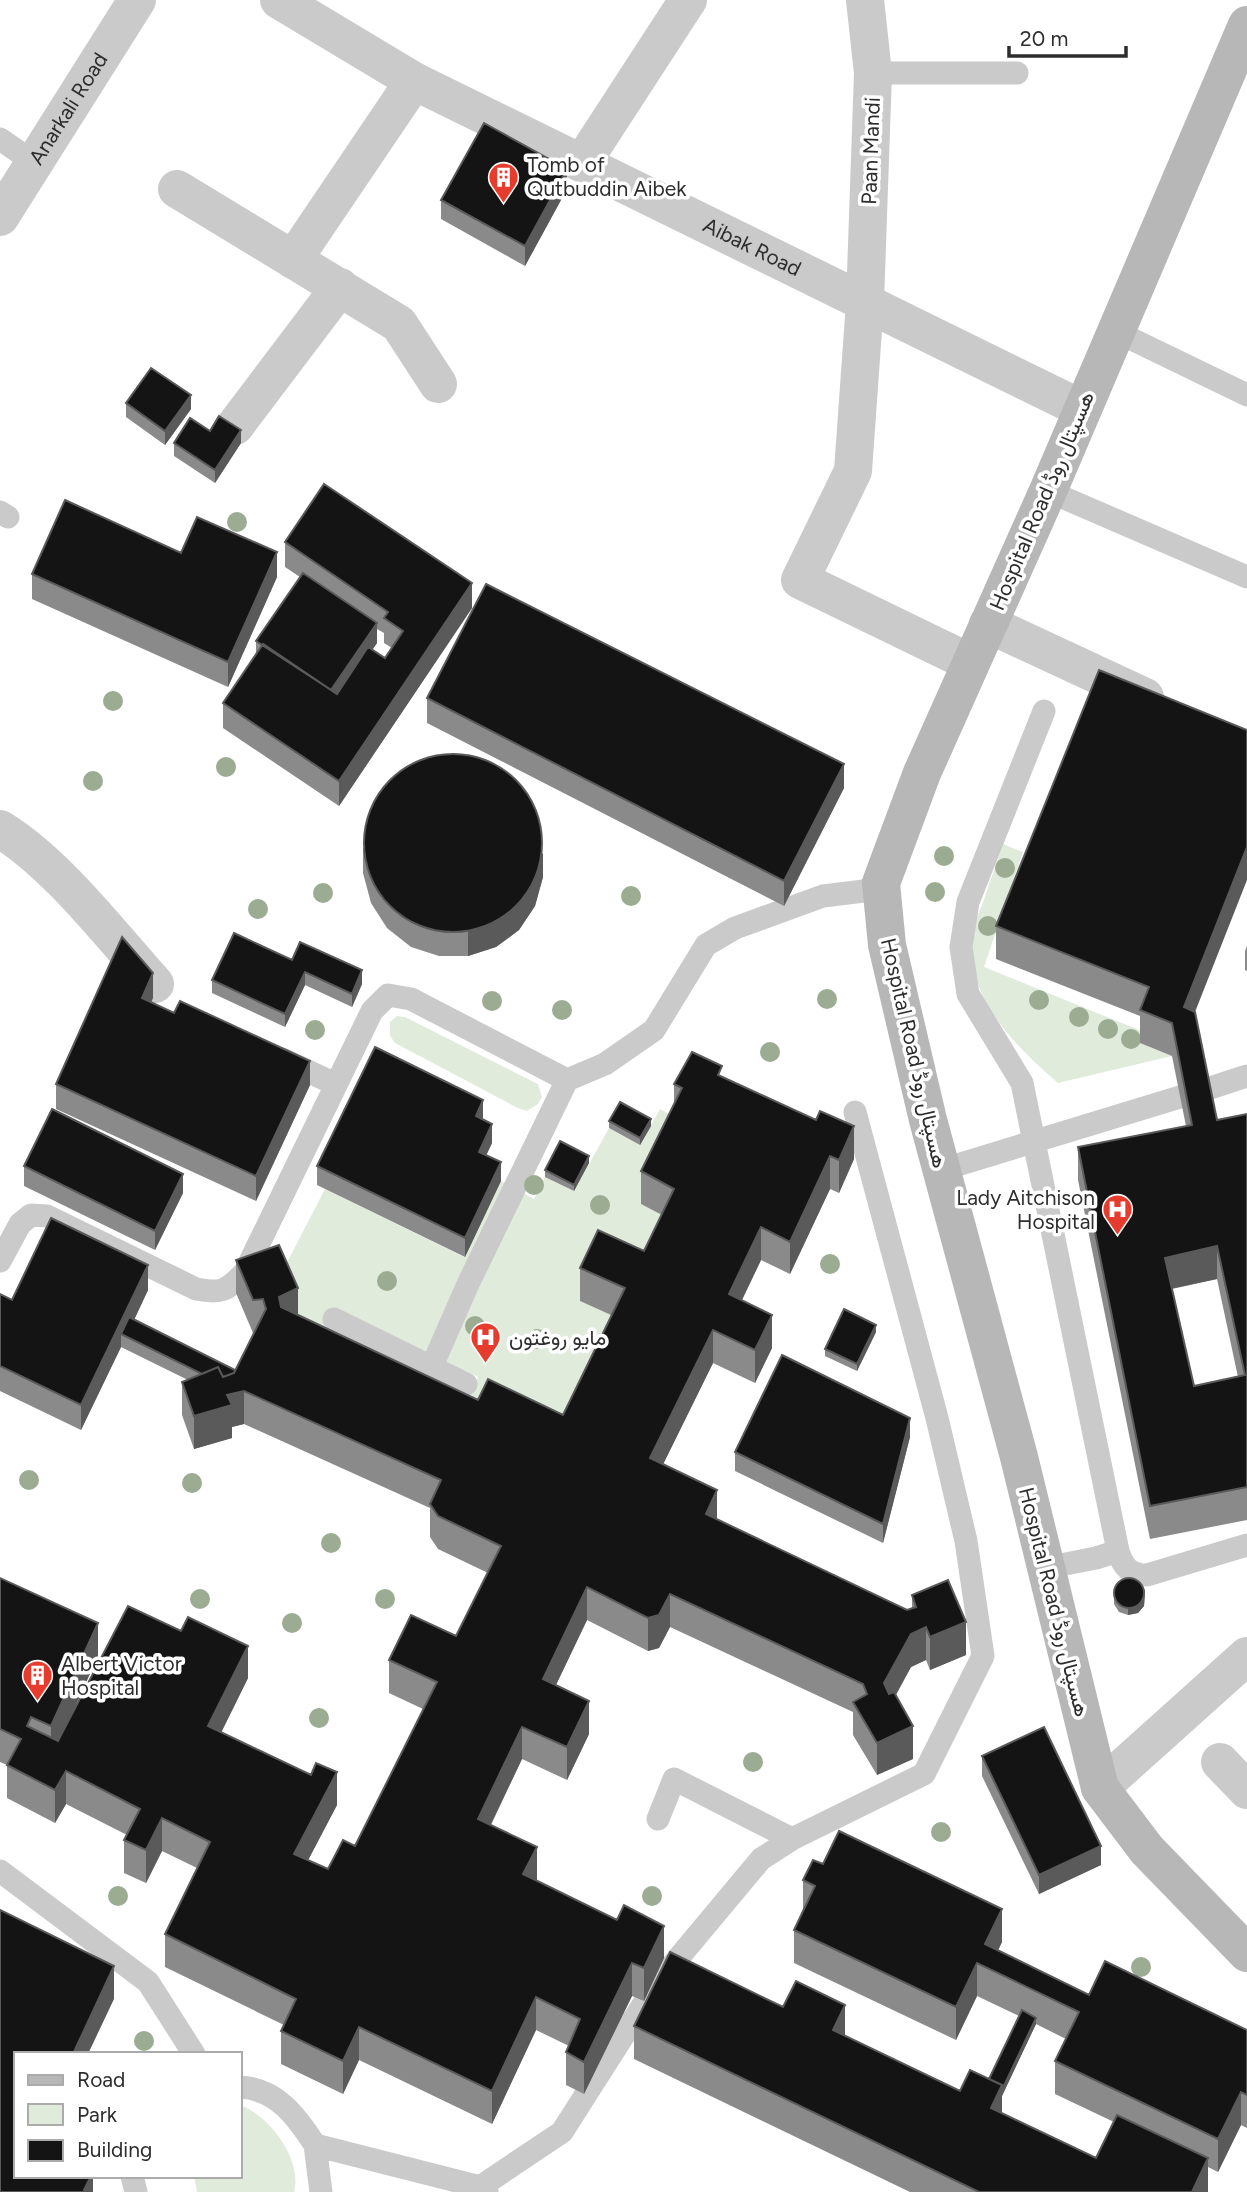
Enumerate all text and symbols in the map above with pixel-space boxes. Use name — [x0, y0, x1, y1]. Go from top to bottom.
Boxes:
scale bar — [1009, 14, 1126, 58]
text: 20 m — [1020, 26, 1068, 51]
street label: Anarkali Road — [23, 48, 113, 169]
street label: Paan Mandi — [856, 97, 885, 205]
place label: Tomb of Qutbuddin Aibek — [527, 152, 687, 201]
building icon: Tomb of Qutbuddin Aibek — [487, 160, 521, 204]
street label: Aibak Road — [699, 212, 805, 281]
street label: Hospital Road ھسپتال روڈ — [984, 388, 1101, 615]
street label: Hospital Road ھسپتال روڈ — [874, 935, 953, 1171]
place label: Lady Aitchison Hospital — [956, 1185, 1095, 1234]
hospital icon: Lady Aitchison Hospital — [1101, 1193, 1135, 1237]
hospital icon: مایو روغتون — [469, 1321, 503, 1365]
place label: مایو روغتون — [509, 1325, 606, 1351]
street label: Hospital Road ھسپتال روڈ — [1012, 1485, 1095, 1720]
place label: Albert Victor Hospital — [61, 1651, 182, 1700]
building icon: Albert Victor Hospital — [21, 1659, 55, 1703]
legend — [14, 2052, 242, 2178]
text: Road — [77, 2067, 125, 2092]
text: Park — [77, 2102, 118, 2127]
text: Building — [77, 2137, 152, 2162]

